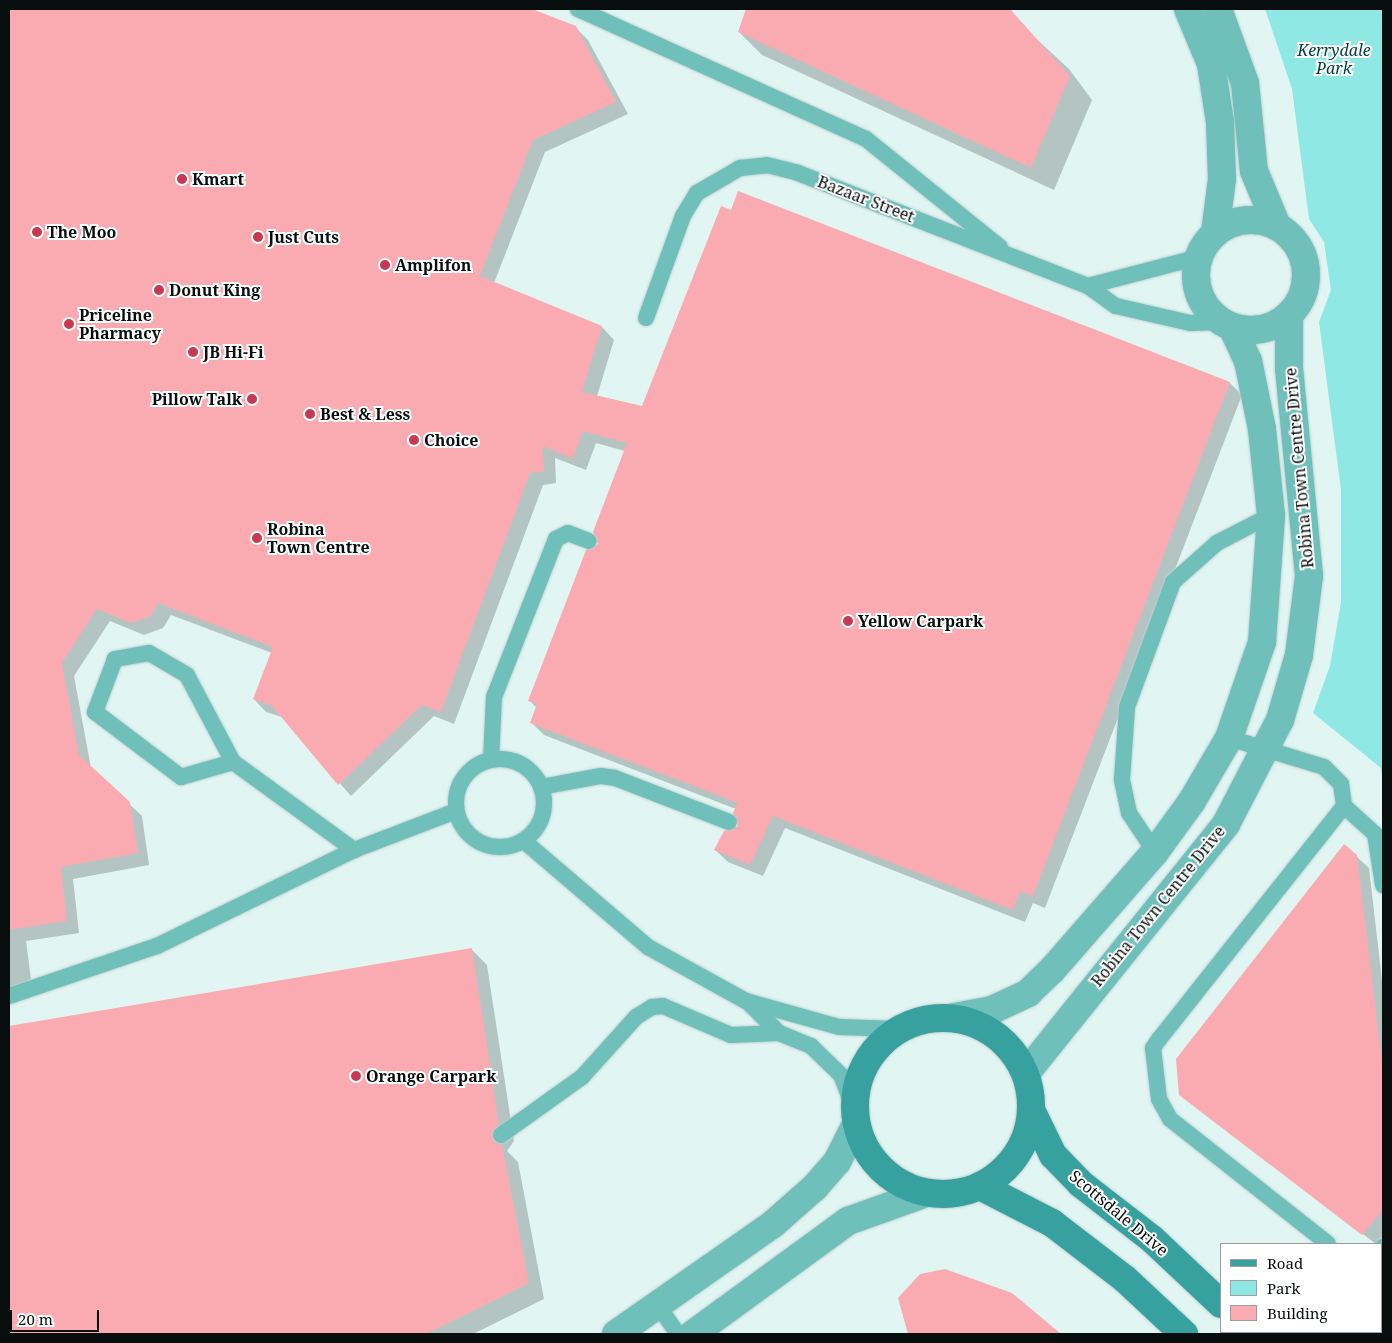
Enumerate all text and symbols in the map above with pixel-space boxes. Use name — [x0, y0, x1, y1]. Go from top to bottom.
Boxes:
park label: Kerrydale Park — [1297, 40, 1371, 78]
place label: Kmart — [192, 169, 244, 189]
street label: Bazaar Street — [815, 172, 917, 226]
marker: Kmart — [176, 173, 188, 185]
place label: The Moo — [47, 222, 116, 242]
marker: The Moo — [31, 226, 43, 238]
place label: Just Cuts — [268, 227, 339, 247]
marker: Just Cuts — [252, 231, 264, 243]
place label: Amplifon — [395, 255, 471, 275]
marker: Amplifon — [379, 259, 391, 271]
place label: Donut King — [169, 280, 260, 300]
marker: Donut King — [153, 284, 165, 296]
place label: Priceline Pharmacy — [79, 305, 161, 343]
marker: Priceline Pharmacy — [63, 318, 75, 330]
place label: JB Hi-Fi — [203, 342, 264, 362]
marker: JB Hi-Fi — [187, 346, 199, 358]
street label: Robina Town Centre Drive — [1281, 367, 1317, 569]
place label: Pillow Talk — [152, 389, 242, 409]
marker: Pillow Talk — [246, 393, 258, 405]
place label: Best & Less — [320, 404, 410, 424]
marker: Best & Less — [304, 408, 316, 420]
place label: Choice — [424, 430, 478, 450]
marker: Choice — [408, 434, 420, 446]
place label: Robina Town Centre — [267, 519, 370, 557]
marker: Robina Town Centre — [251, 532, 263, 544]
place label: Yellow Carpark — [858, 611, 983, 631]
marker: Yellow Carpark — [842, 615, 854, 627]
street label: Robina Town Centre Drive — [1087, 822, 1229, 990]
place label: Orange Carpark — [366, 1066, 496, 1086]
marker: Orange Carpark — [350, 1070, 362, 1082]
street label: Scottsdale Drive — [1066, 1166, 1172, 1260]
legend — [1220, 1243, 1382, 1333]
text: Road — [1267, 1253, 1303, 1273]
text: Park — [1267, 1278, 1300, 1298]
scale bar — [12, 1300, 101, 1332]
text: Building — [1267, 1303, 1328, 1323]
text: 20 m — [18, 1309, 53, 1329]

